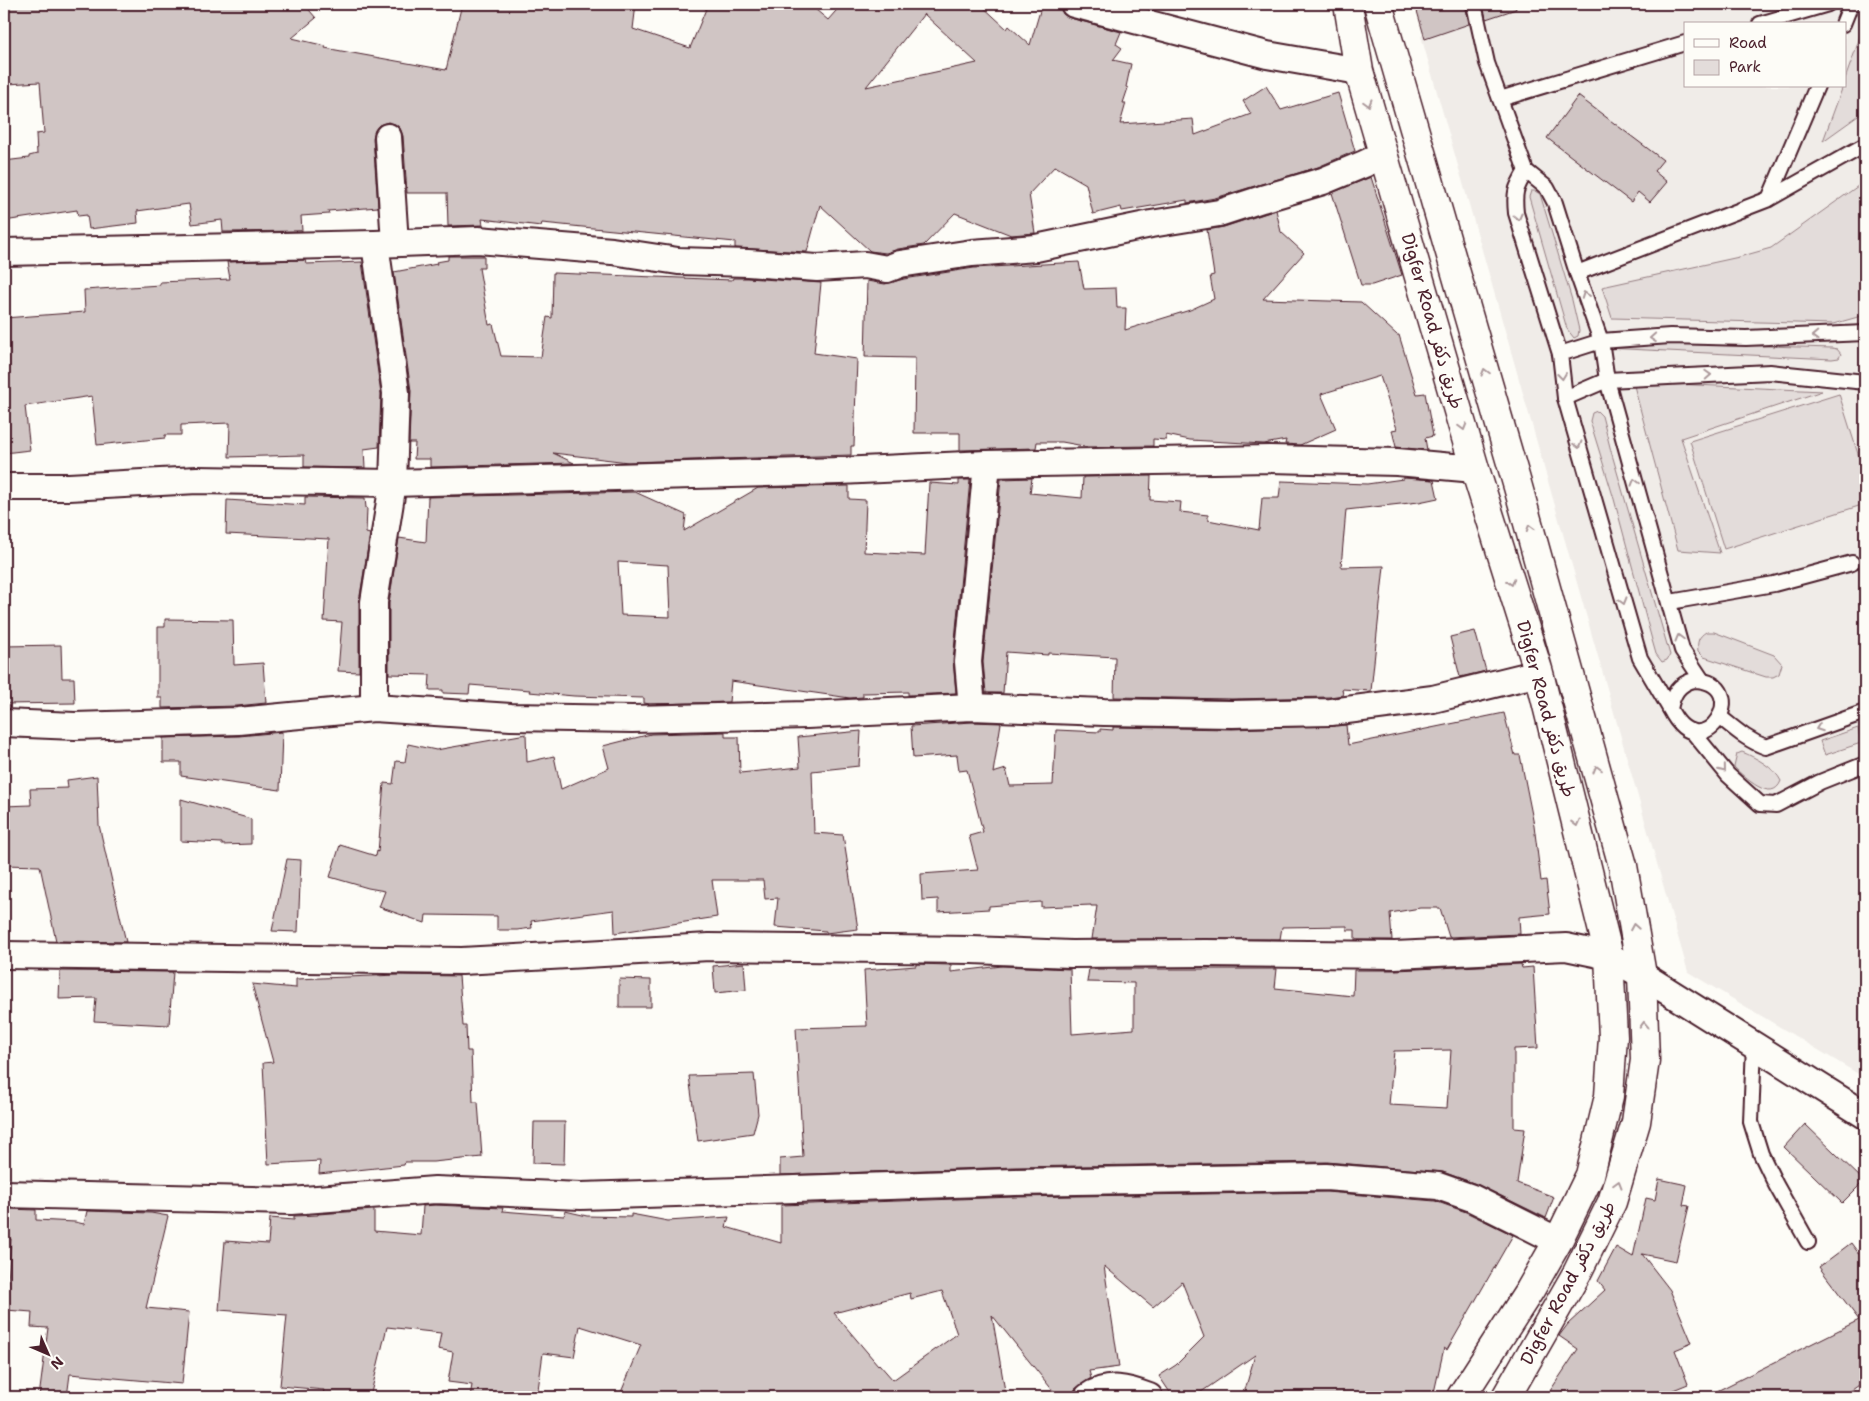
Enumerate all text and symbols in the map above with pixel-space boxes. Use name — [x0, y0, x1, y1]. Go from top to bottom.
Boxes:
legend — [1684, 22, 1846, 88]
text: Road — [1729, 33, 1767, 53]
text: Park — [1729, 57, 1761, 77]
one-way arrow — [1363, 98, 1373, 106]
one-way arrow — [1512, 212, 1523, 221]
street label: Digfer Road طريق دكفر — [1395, 230, 1469, 412]
one-way arrow — [1581, 291, 1591, 300]
one-way arrow — [1811, 331, 1819, 341]
one-way arrow — [1649, 332, 1657, 343]
one-way arrow — [1480, 368, 1490, 377]
one-way arrow — [1704, 370, 1712, 381]
one-way arrow — [1556, 372, 1567, 380]
one-way arrow — [1457, 422, 1467, 430]
one-way arrow — [1573, 440, 1583, 449]
one-way arrow — [1631, 478, 1641, 486]
one-way arrow — [1525, 525, 1535, 533]
one-way arrow — [1505, 577, 1515, 586]
one-way arrow — [1618, 597, 1628, 605]
street label: Digfer Road طريق دكفر — [1511, 618, 1581, 800]
one-way arrow — [1674, 634, 1685, 642]
one-way arrow — [1815, 722, 1824, 732]
one-way arrow — [1717, 763, 1725, 772]
one-way arrow — [1592, 765, 1602, 774]
one-way arrow — [1570, 819, 1581, 828]
one-way arrow — [1629, 923, 1639, 931]
one-way arrow — [1639, 1021, 1650, 1029]
one-way arrow — [1612, 1181, 1622, 1189]
street label: Digfer Road طريق دكفر — [1515, 1197, 1621, 1369]
north arrow — [22, 1328, 72, 1378]
text: N — [47, 1353, 67, 1373]

